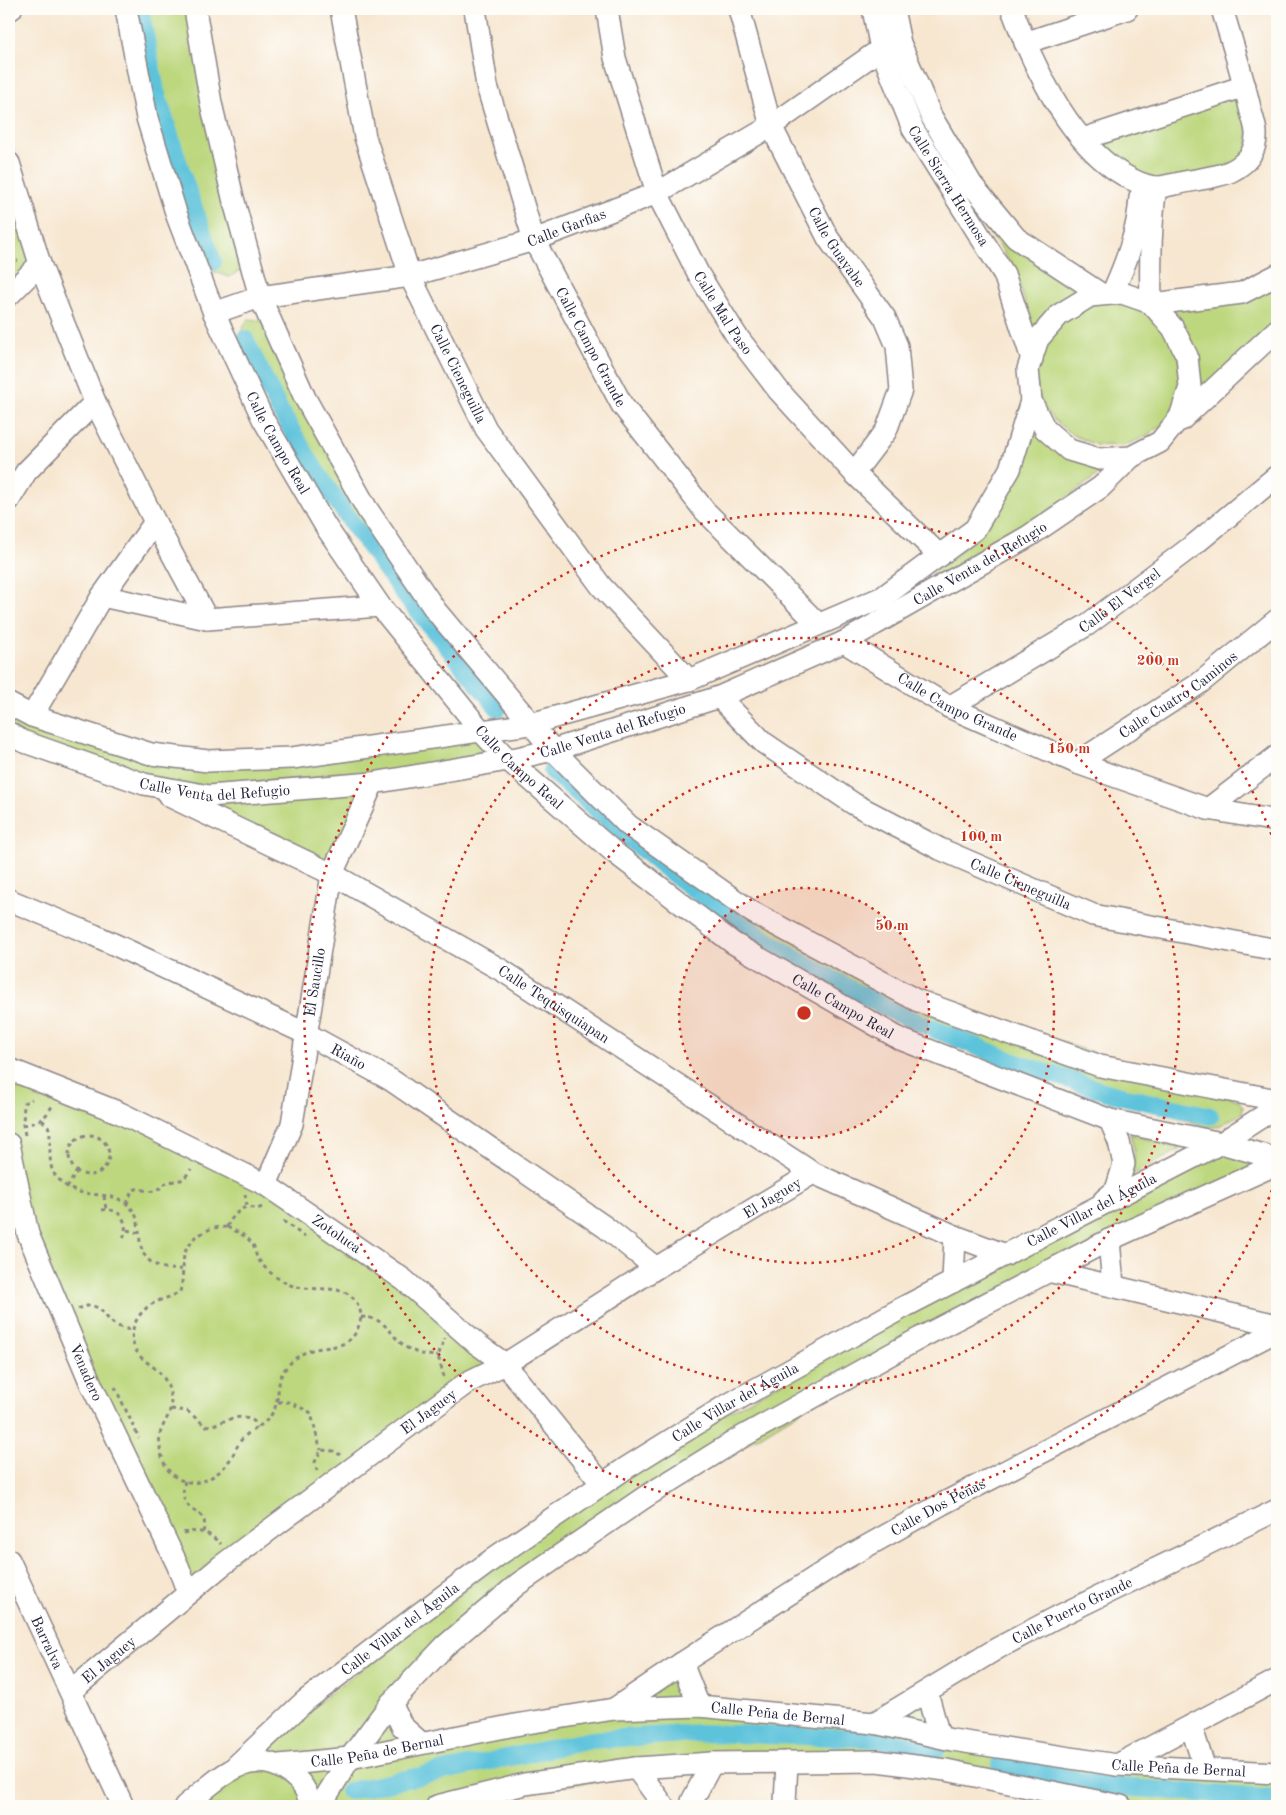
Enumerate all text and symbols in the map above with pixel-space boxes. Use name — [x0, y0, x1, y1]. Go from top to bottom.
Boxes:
street label: Calle Sierra Hermosa — [904, 124, 991, 250]
street label: Calle Guayabe — [805, 205, 867, 291]
street label: Calle Garfias — [526, 207, 608, 251]
street label: Calle Mal Paso — [690, 269, 754, 358]
street label: Calle Campo Grande — [552, 285, 628, 410]
street label: Calle Cieneguilla — [426, 322, 488, 426]
street label: Calle Campo Real — [242, 390, 311, 497]
street label: Calle Venta del Refugio — [911, 520, 1050, 610]
street label: Calle El Vergel — [1077, 567, 1164, 637]
street label: Calle Cuatro Caminos — [1117, 649, 1241, 742]
text: 200 m — [1137, 654, 1179, 669]
street label: Calle Campo Grande — [894, 671, 1019, 745]
street label: Calle Venta del Refugio — [539, 702, 688, 762]
street label: Calle Campo Real — [471, 723, 565, 813]
text: 150 m — [1048, 742, 1090, 757]
street label: Calle Venta del Refugio — [138, 777, 291, 805]
text: 100 m — [960, 830, 1002, 845]
street label: Calle Cieneguilla — [967, 857, 1073, 914]
text: 50 m — [875, 919, 909, 934]
street label: El Saucillo — [303, 947, 329, 1018]
street label: Calle Tequisquiapan — [495, 964, 612, 1047]
street label: Calle Campo Real — [789, 972, 896, 1043]
centre of rings — [795, 1004, 813, 1022]
street label: Riaño — [327, 1042, 368, 1074]
street label: Calle Villar del Águila — [1025, 1171, 1160, 1251]
street label: El Jaguey — [741, 1176, 805, 1222]
street label: Zotoluca — [309, 1213, 364, 1257]
street label: Venadero — [66, 1342, 104, 1404]
street label: Calle Villar del Águila — [670, 1361, 802, 1446]
street label: El Jaguey — [399, 1387, 460, 1438]
street label: Calle Dos Peñas — [889, 1477, 988, 1540]
street label: Calle Puerto Grande — [1010, 1575, 1135, 1648]
street label: Calle Villar del Águila — [339, 1580, 463, 1679]
street label: Barralva — [27, 1614, 65, 1672]
street label: El Jaguey — [80, 1634, 139, 1687]
street label: Calle Peña de Bernal — [710, 1701, 845, 1729]
street label: Calle Peña de Bernal — [310, 1733, 445, 1771]
street label: Calle Peña de Bernal — [1110, 1758, 1246, 1780]

